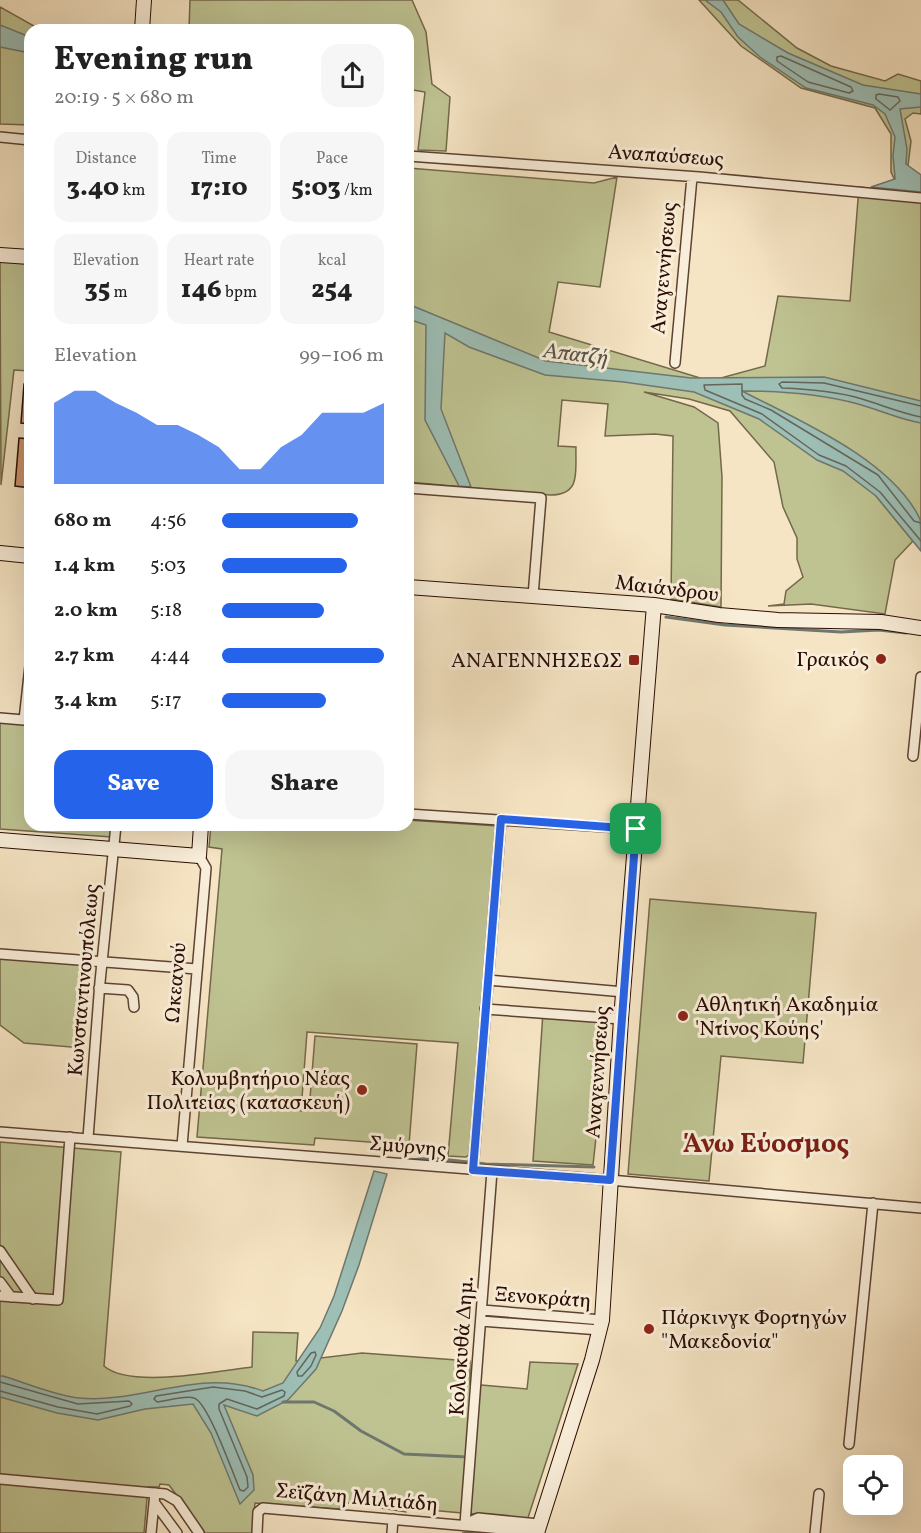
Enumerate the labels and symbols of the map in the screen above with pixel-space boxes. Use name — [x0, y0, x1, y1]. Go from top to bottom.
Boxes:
street label: Αναπαύσεως — [607, 138, 725, 175]
street label: Αναγεννήσεως — [644, 201, 685, 335]
water label: Απατζή — [541, 336, 610, 375]
street label: Μαιάνδρου — [614, 569, 720, 610]
place label: Γραικός — [796, 646, 869, 675]
place label: ΑΝΑΓΕΝΝΗΣΕΩΣ — [451, 647, 622, 676]
marker: Γραικός — [874, 652, 888, 666]
marker: ΑΝΑΓΕΝΝΗΣΕΩΣ — [627, 653, 641, 667]
pin — [610, 803, 661, 854]
street label: Κωνσταντινουπόλεως — [62, 883, 107, 1078]
street label: Ωκεανού — [159, 941, 194, 1025]
place label: Αθλητική Ακαδημία 'Ντίνος Κούης' — [695, 991, 879, 1044]
street label: Αναγεννήσεως — [579, 1005, 618, 1139]
marker: Αθλητική Ακαδημία 'Ντίνος Κούης' — [676, 1009, 690, 1023]
place label: Κολυμβητήριο Νέας Πολιτείας (κατασκευή) — [147, 1065, 350, 1118]
marker: Κολυμβητήριο Νέας Πολιτείας (κατασκευή) — [355, 1083, 369, 1097]
district label: Άνω Εύοσμος — [683, 1126, 849, 1164]
street label: Σμύρνης — [368, 1130, 448, 1165]
street label: Κολοκυθά Δημ. — [443, 1275, 482, 1417]
street label: Ξενοκράτη — [494, 1281, 592, 1316]
place label: Πάρκινγκ Φορτηγών "Μακεδονία" — [661, 1304, 846, 1357]
marker: Πάρκινγκ Φορτηγών "Μακεδονία" — [642, 1322, 656, 1336]
street label: Σεϊζάνη Μιλτιάδη — [274, 1477, 439, 1520]

